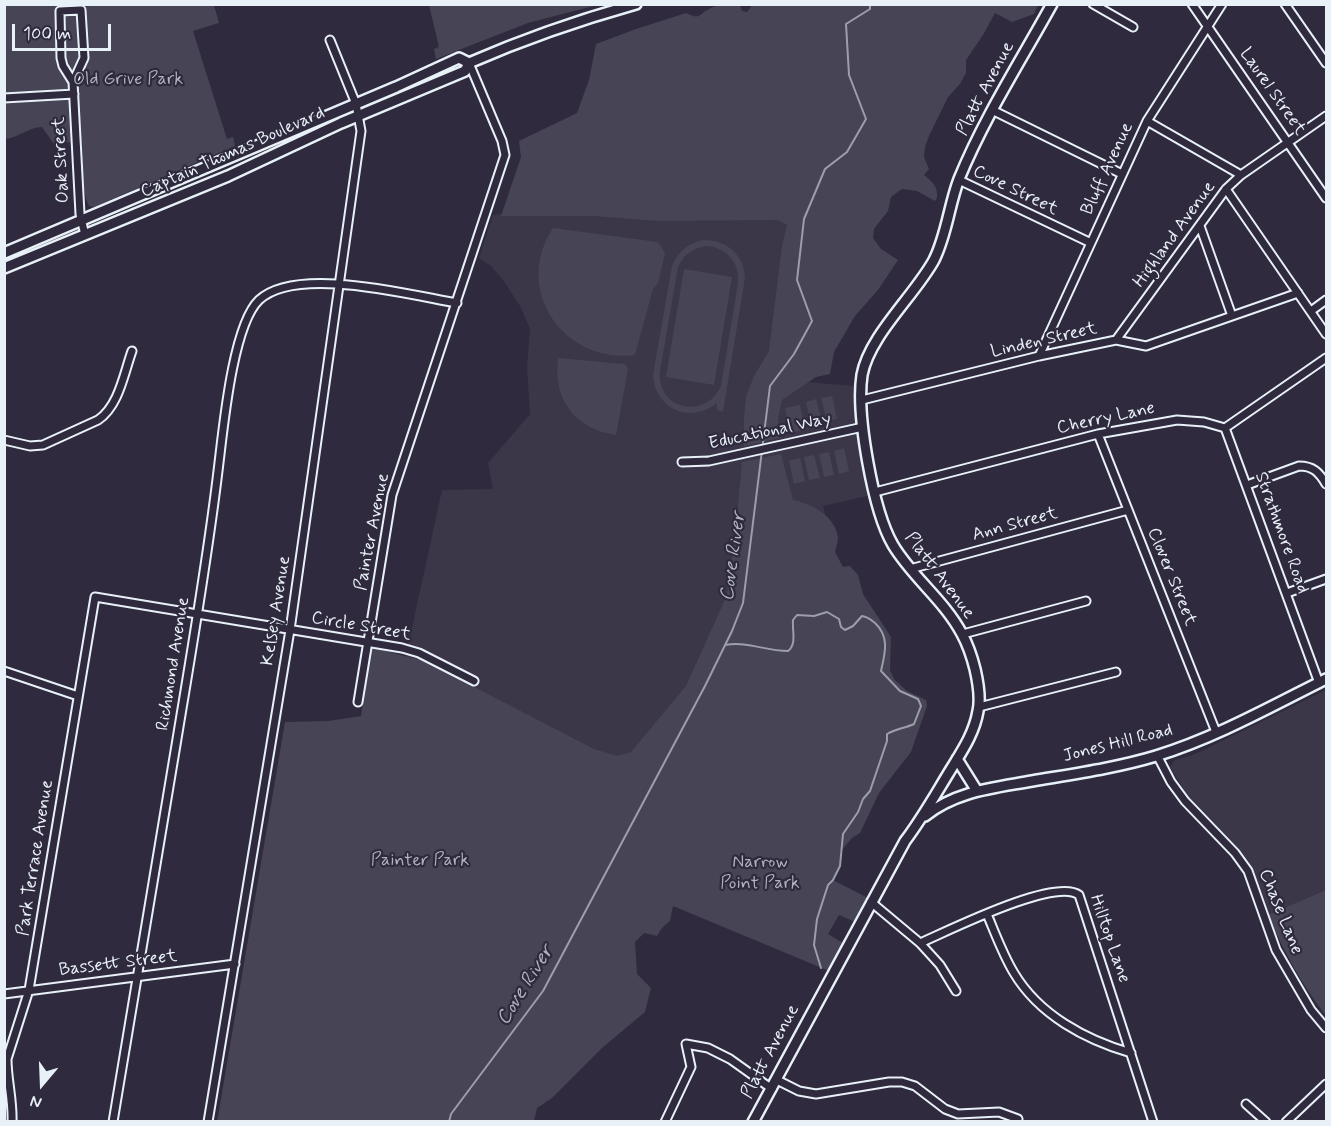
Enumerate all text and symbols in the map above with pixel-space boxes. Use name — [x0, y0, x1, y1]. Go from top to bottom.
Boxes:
scale bar — [15, 12, 114, 50]
text: 100 m — [23, 22, 71, 46]
street label: Platt Avenue — [952, 38, 1020, 140]
street label: Laurel Street — [1234, 44, 1310, 140]
park label: Old Grive Park — [73, 69, 183, 91]
street label: Captain Thomas Boulevard — [138, 103, 328, 203]
street label: Oak Street — [49, 116, 75, 204]
street label: Bluff Avenue — [1077, 119, 1139, 219]
street label: Cove Street — [969, 161, 1061, 221]
street label: Highland Avenue — [1129, 178, 1221, 292]
street label: Linden Street — [989, 318, 1099, 364]
street label: Cherry Lane — [1055, 398, 1157, 440]
street label: Educational Way — [707, 408, 833, 456]
street label: Strathmore Road — [1249, 469, 1313, 597]
street label: Painter Avenue — [351, 472, 395, 592]
street label: Ann Street — [970, 503, 1060, 547]
water label: Cove River — [716, 511, 752, 603]
street label: Clover Street — [1141, 525, 1201, 629]
street label: Platt Avenue — [899, 528, 979, 624]
street label: Kelsey Avenue — [258, 555, 296, 667]
street label: Richmond Avenue — [153, 596, 195, 732]
street label: Circle Street — [309, 608, 413, 646]
street label: Jones Hill Road — [1061, 720, 1175, 768]
street label: Park Terrace Avenue — [13, 778, 59, 938]
park label: Painter Park — [371, 850, 469, 872]
park label: Narrow Point Park — [720, 852, 800, 894]
street label: Chase Lane — [1253, 866, 1307, 958]
street label: Hilltop Lane — [1084, 892, 1134, 986]
water label: Cove River — [492, 942, 560, 1030]
street label: Bassett Street — [58, 946, 178, 982]
street label: Platt Avenue — [737, 1001, 805, 1103]
north arrow — [12, 1054, 72, 1114]
text: N — [28, 1090, 44, 1113]

